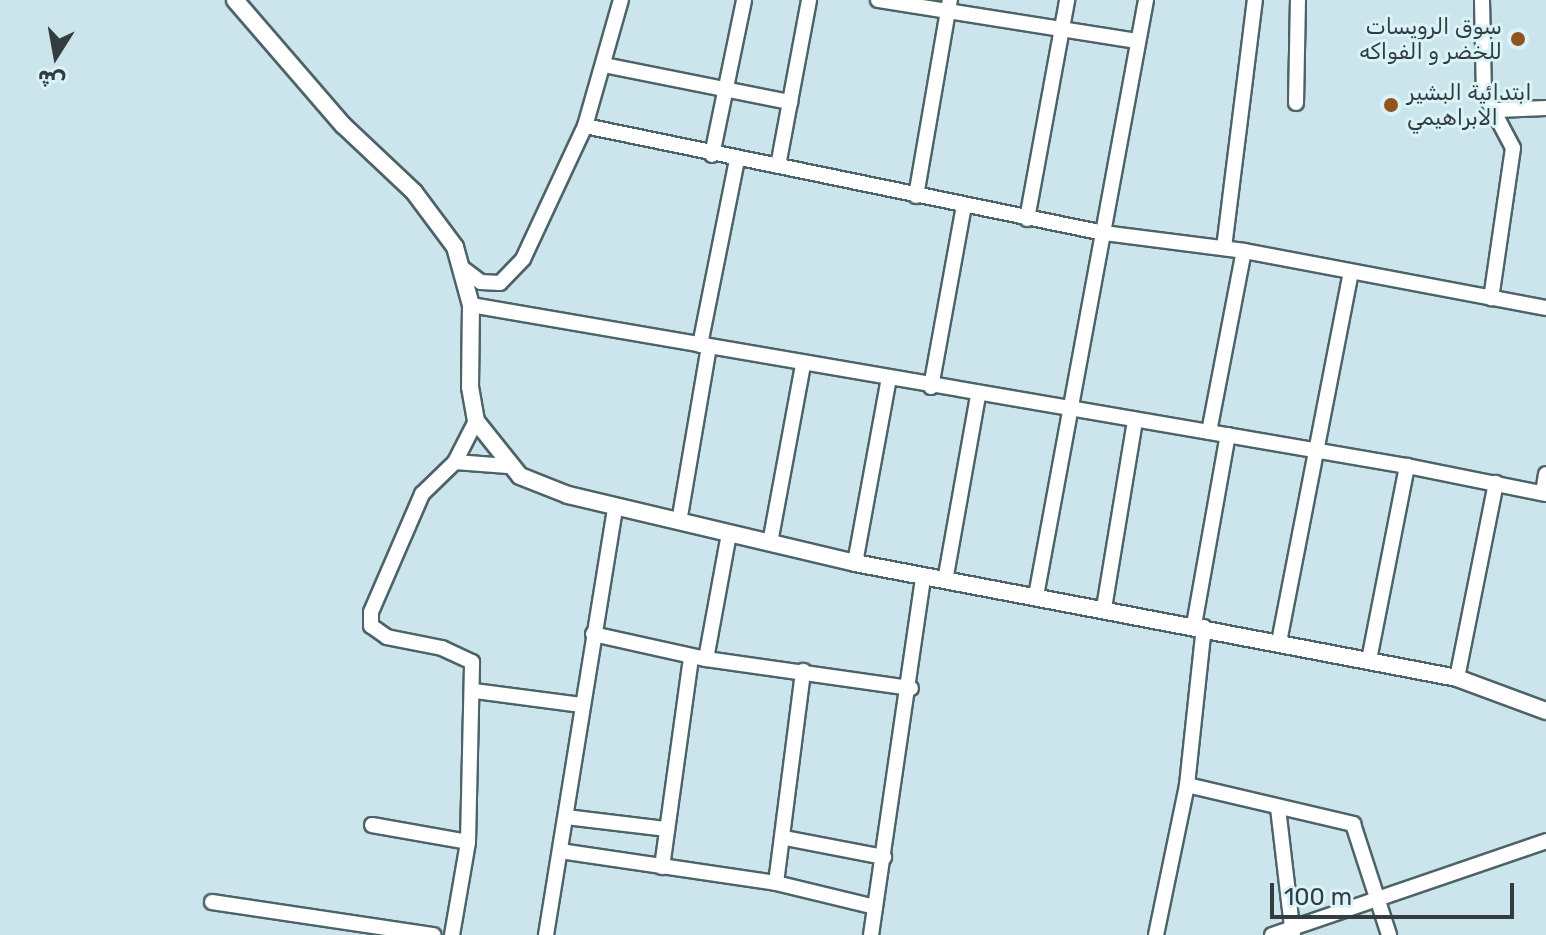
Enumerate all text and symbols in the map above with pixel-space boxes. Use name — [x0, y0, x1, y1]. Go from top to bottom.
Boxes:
place label: سوق الرويسات للخضر و الفواكه — [1359, 13, 1502, 64]
north arrow — [16, 16, 96, 96]
marker: سوق الرويسات للخضر و الفواكه — [1509, 30, 1527, 48]
text: ش — [35, 64, 68, 96]
place label: ابتدائية البشير الابراهيمي — [1407, 79, 1532, 130]
marker: ابتدائية البشير الابراهيمي — [1382, 96, 1400, 114]
scale bar — [1274, 867, 1518, 917]
text: 100 m — [1284, 883, 1352, 911]

